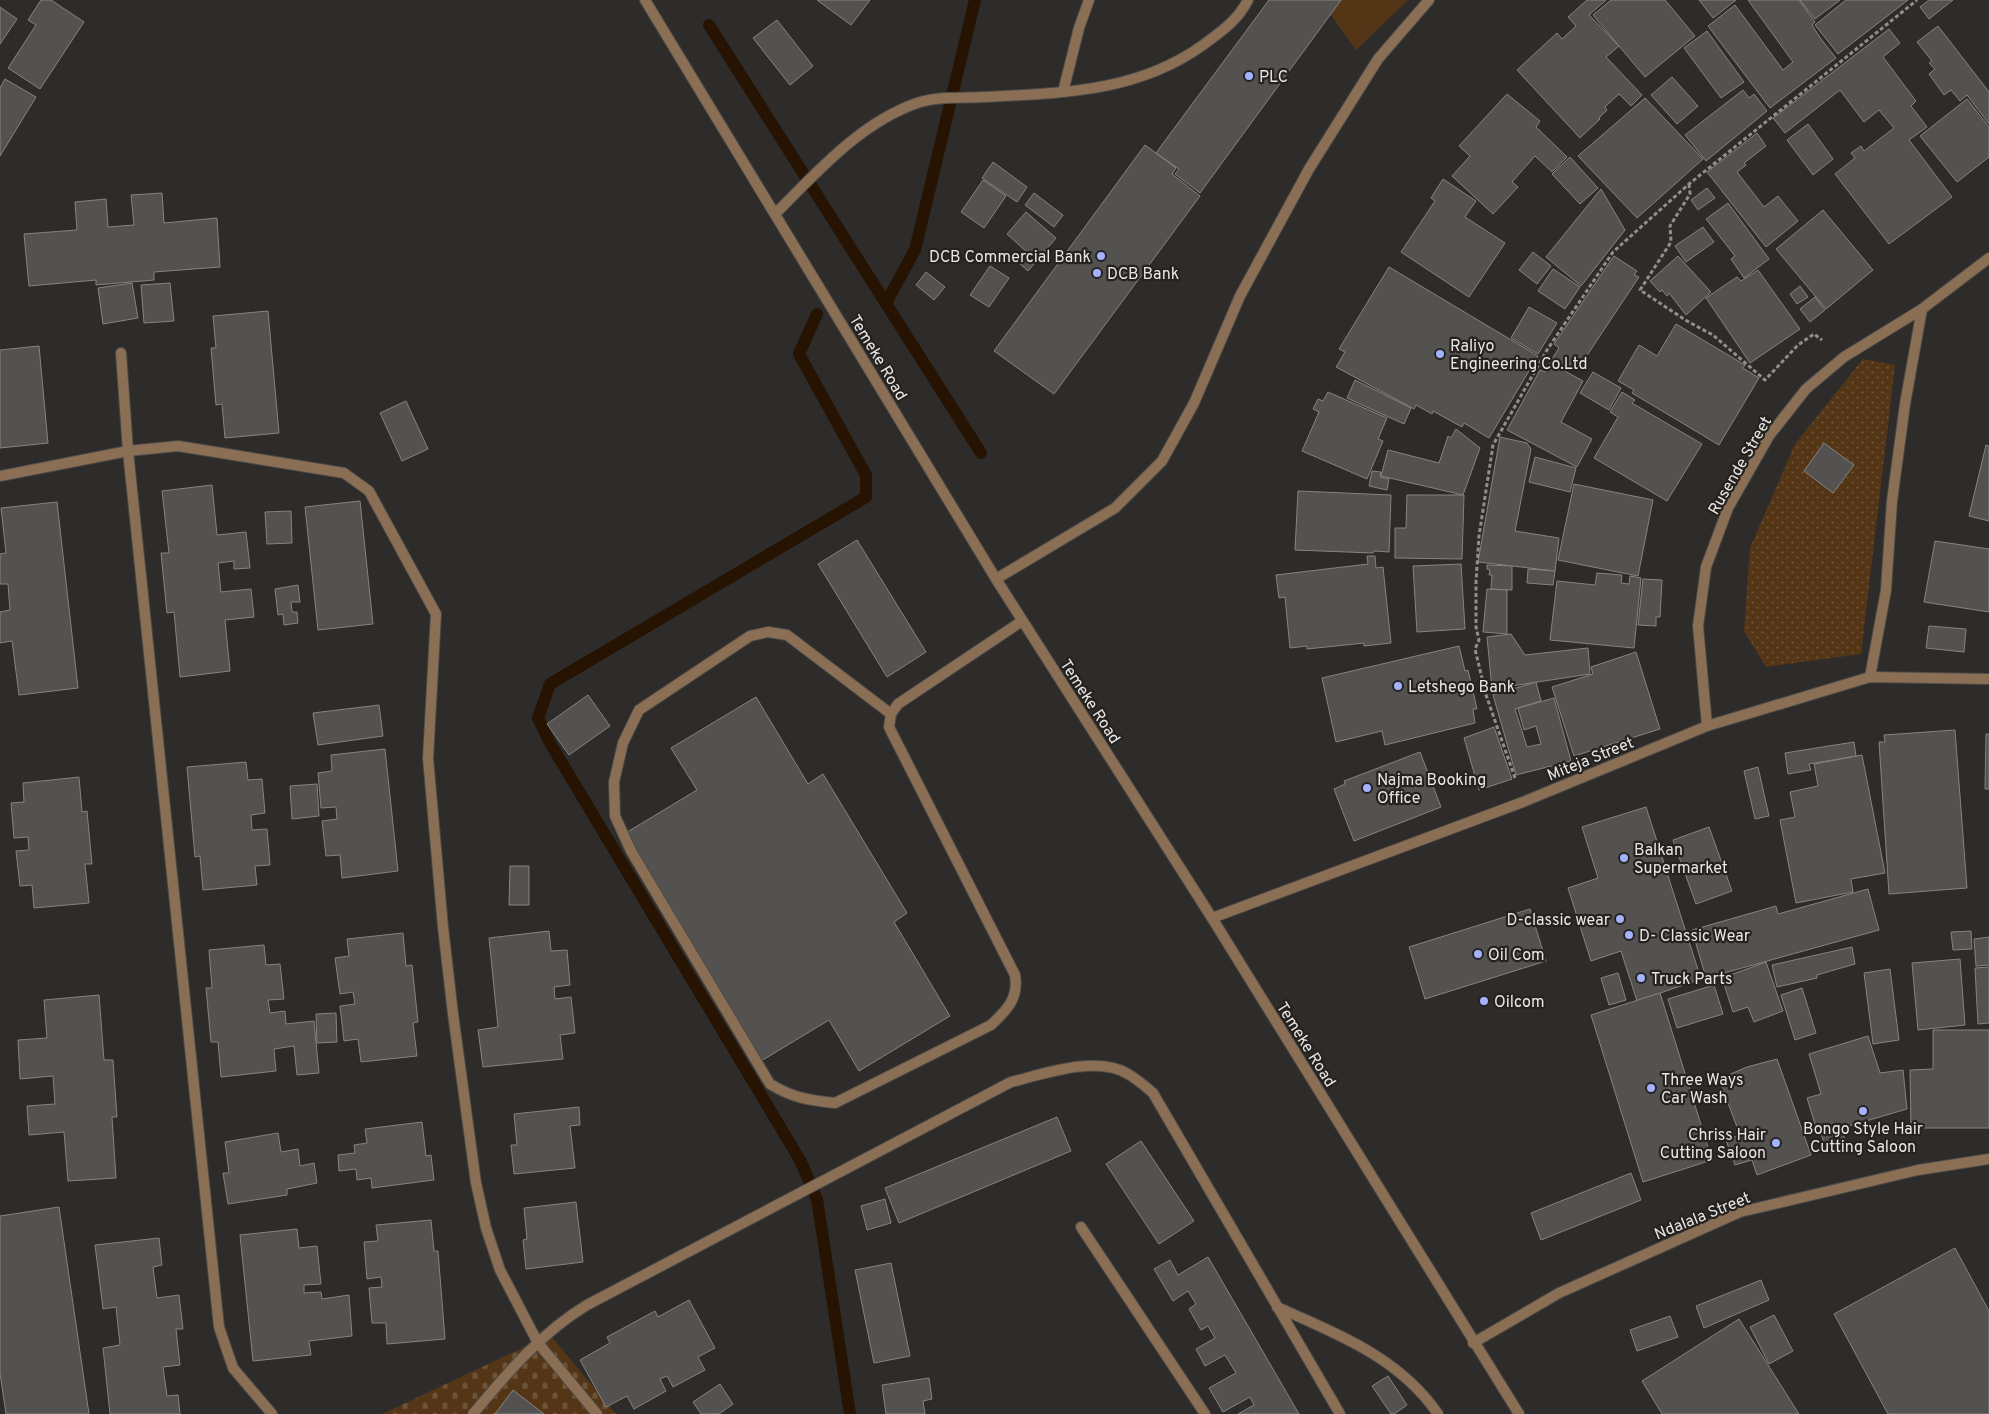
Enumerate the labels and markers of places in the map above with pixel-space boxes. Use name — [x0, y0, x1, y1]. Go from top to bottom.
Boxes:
place label: PLC — [1259, 68, 1288, 88]
marker: PLC — [1243, 70, 1255, 82]
place label: DCB Commercial Bank — [929, 248, 1091, 268]
marker: DCB Commercial Bank — [1095, 250, 1107, 262]
place label: DCB Bank — [1107, 265, 1179, 285]
marker: DCB Bank — [1091, 267, 1103, 279]
place label: Raliyo Engineering Co.Ltd — [1450, 337, 1588, 375]
marker: Raliyo Engineering Co.Ltd — [1434, 348, 1446, 360]
place label: Letshego Bank — [1408, 678, 1515, 698]
marker: Letshego Bank — [1392, 680, 1404, 692]
place label: Najma Booking Office — [1377, 771, 1486, 809]
marker: Najma Booking Office — [1361, 782, 1373, 794]
place label: Balkan Supermarket — [1634, 841, 1728, 879]
marker: Balkan Supermarket — [1618, 852, 1630, 864]
place label: D-classic wear — [1506, 911, 1610, 931]
marker: D-classic wear — [1614, 913, 1626, 925]
place label: D- Classic Wear — [1639, 927, 1750, 947]
marker: D- Classic Wear — [1623, 929, 1635, 941]
place label: Oil Com — [1488, 946, 1545, 966]
marker: Oil Com — [1472, 948, 1484, 960]
place label: Truck Parts — [1651, 970, 1732, 990]
marker: Truck Parts — [1635, 972, 1647, 984]
place label: Oilcom — [1494, 993, 1544, 1013]
marker: Oilcom — [1478, 995, 1490, 1007]
place label: Three Ways Car Wash — [1661, 1071, 1743, 1109]
marker: Three Ways Car Wash — [1645, 1082, 1657, 1094]
marker: Bongo Style Hair Cutting Saloon — [1857, 1105, 1869, 1117]
place label: Bongo Style Hair Cutting Saloon — [1803, 1120, 1923, 1158]
place label: Chriss Hair Cutting Saloon — [1660, 1126, 1766, 1164]
marker: Chriss Hair Cutting Saloon — [1770, 1137, 1782, 1149]

